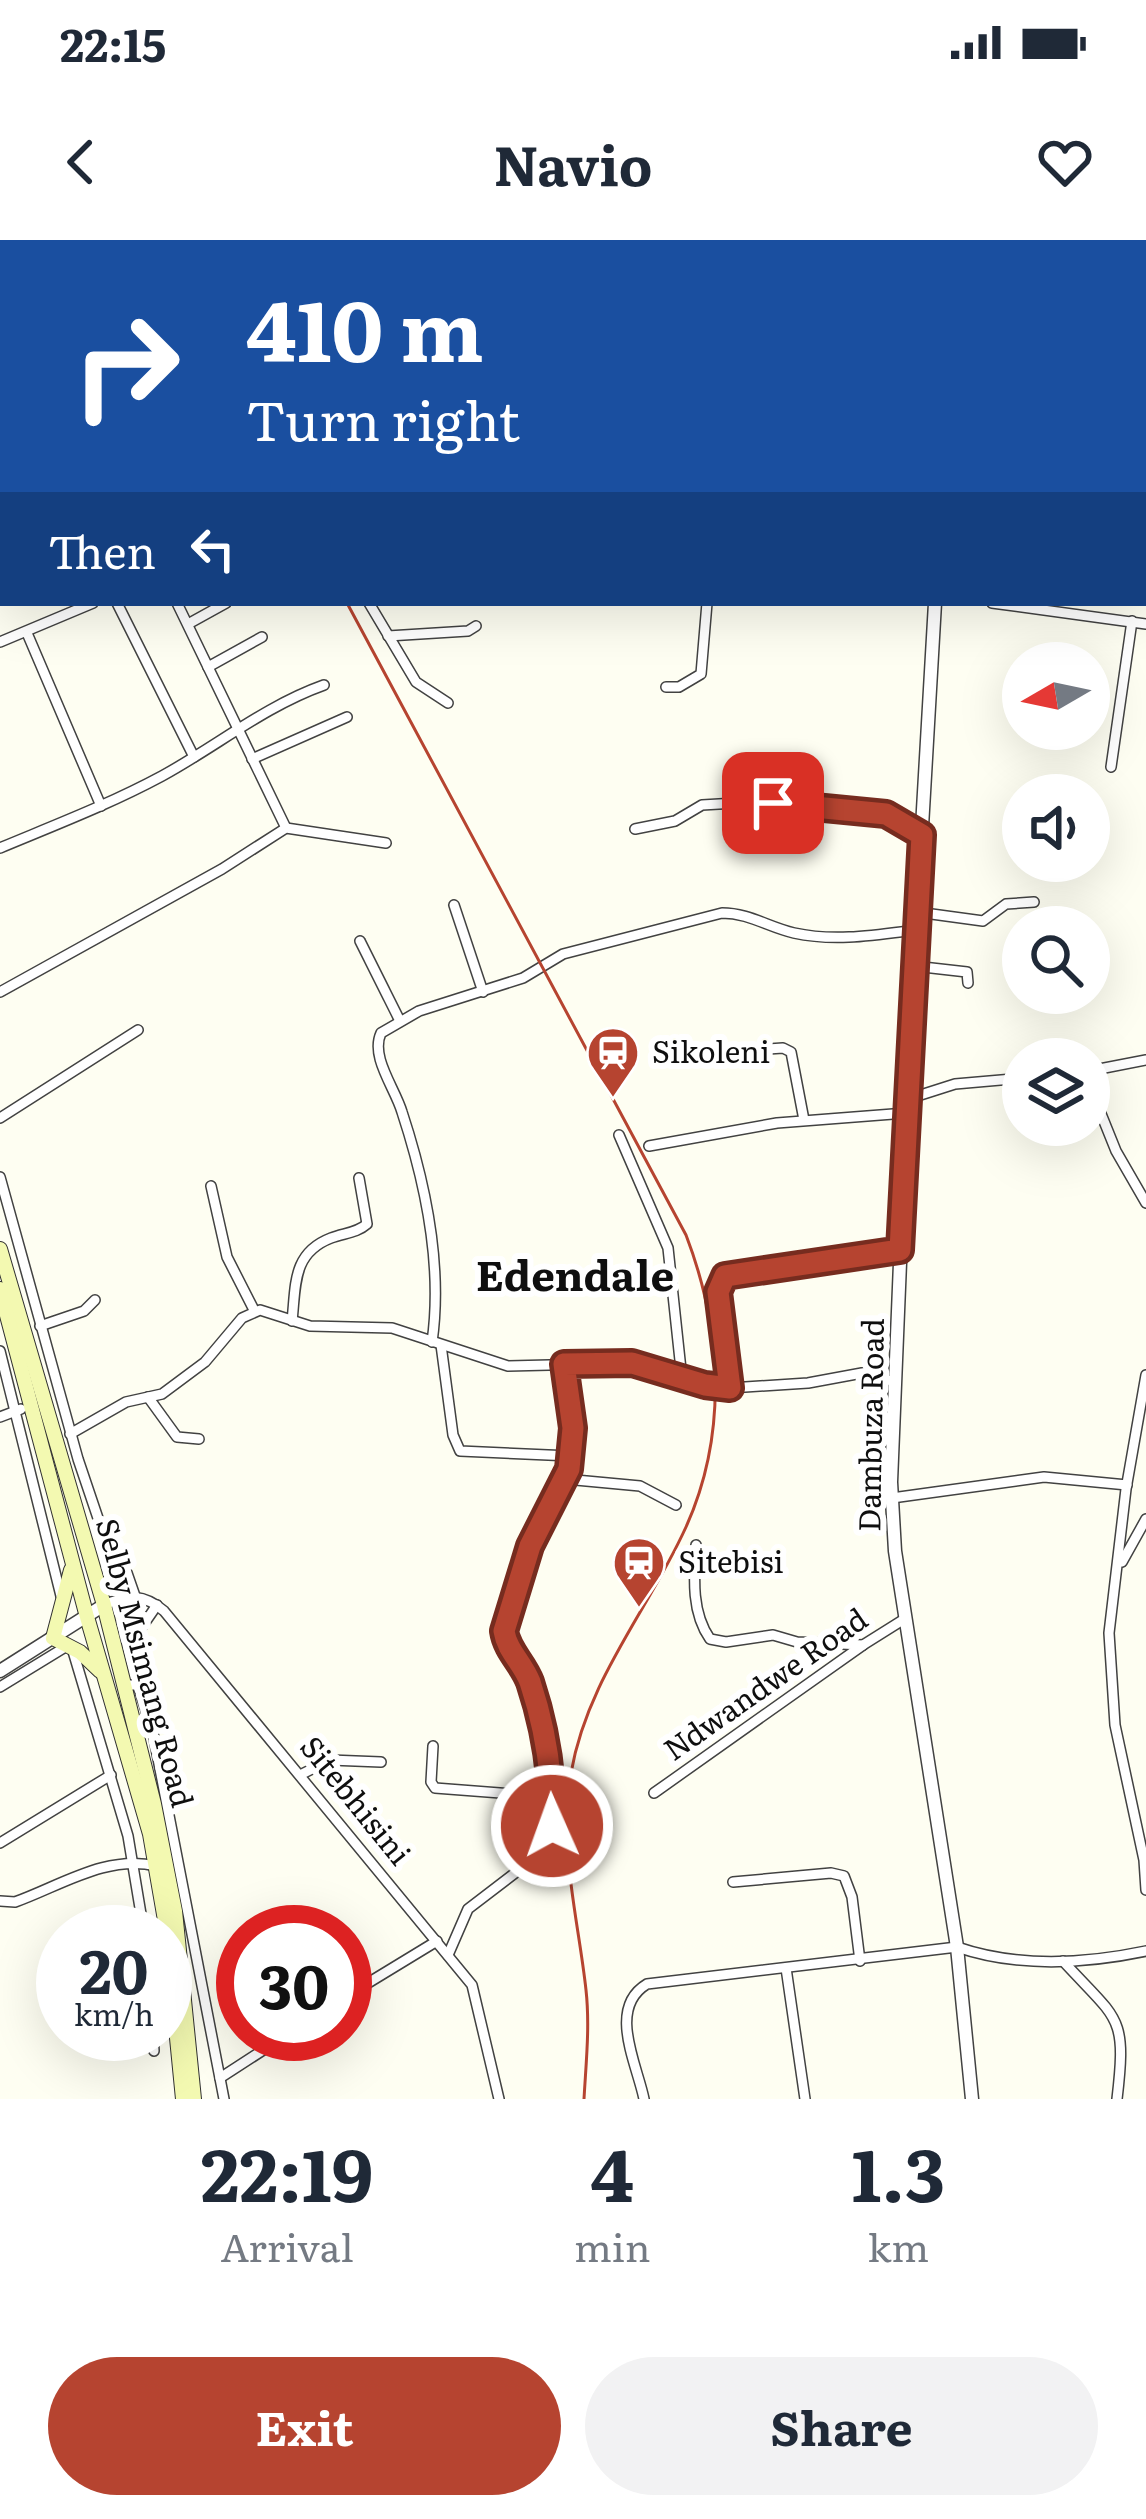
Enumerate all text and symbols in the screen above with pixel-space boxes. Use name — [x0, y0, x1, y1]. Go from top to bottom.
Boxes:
text: 22:15 — [60, 9, 166, 76]
text: Navio — [494, 122, 652, 203]
icon: back — [48, 129, 114, 195]
icon: heart — [1032, 129, 1098, 195]
text: 410 m — [246, 263, 484, 388]
icon: right — [48, 288, 204, 444]
text: Turn right — [246, 377, 520, 458]
text: Then — [48, 516, 156, 583]
icon: left — [180, 516, 246, 582]
north arrow — [1002, 642, 1110, 750]
map controls — [1002, 642, 1110, 1146]
pin — [722, 752, 824, 854]
icon: arrive — [740, 770, 806, 836]
button: sound — [1002, 774, 1110, 882]
button: search — [1002, 906, 1110, 1014]
station icon: Sikoleni — [585, 1025, 641, 1099]
place label: Sikoleni — [652, 1028, 770, 1072]
button: layers — [1002, 1038, 1110, 1146]
district label: Edendale — [476, 1242, 674, 1304]
street label: Dambuza Road — [845, 1318, 893, 1532]
street label: Selby Msimang Road — [87, 1513, 207, 1812]
station icon: Sitebisi — [611, 1535, 667, 1609]
place label: Sitebisi — [678, 1538, 783, 1582]
street label: Ndwandwe Road — [653, 1596, 875, 1769]
street label: Sitebhisini — [292, 1725, 423, 1873]
position arrow — [489, 1763, 615, 1889]
speed limit sign: 30 — [216, 1905, 372, 2061]
text: 20 — [79, 1923, 149, 2012]
text: km/h — [74, 1991, 154, 2035]
text: 22:19 — [201, 2117, 373, 2224]
text: 4 — [591, 2117, 634, 2224]
text: 1.3 — [851, 2117, 945, 2224]
text: Arrival — [220, 2216, 354, 2274]
text: min — [574, 2216, 651, 2274]
text: km — [868, 2216, 929, 2274]
button: Exit — [48, 2357, 561, 2495]
button: Share — [585, 2357, 1098, 2495]

